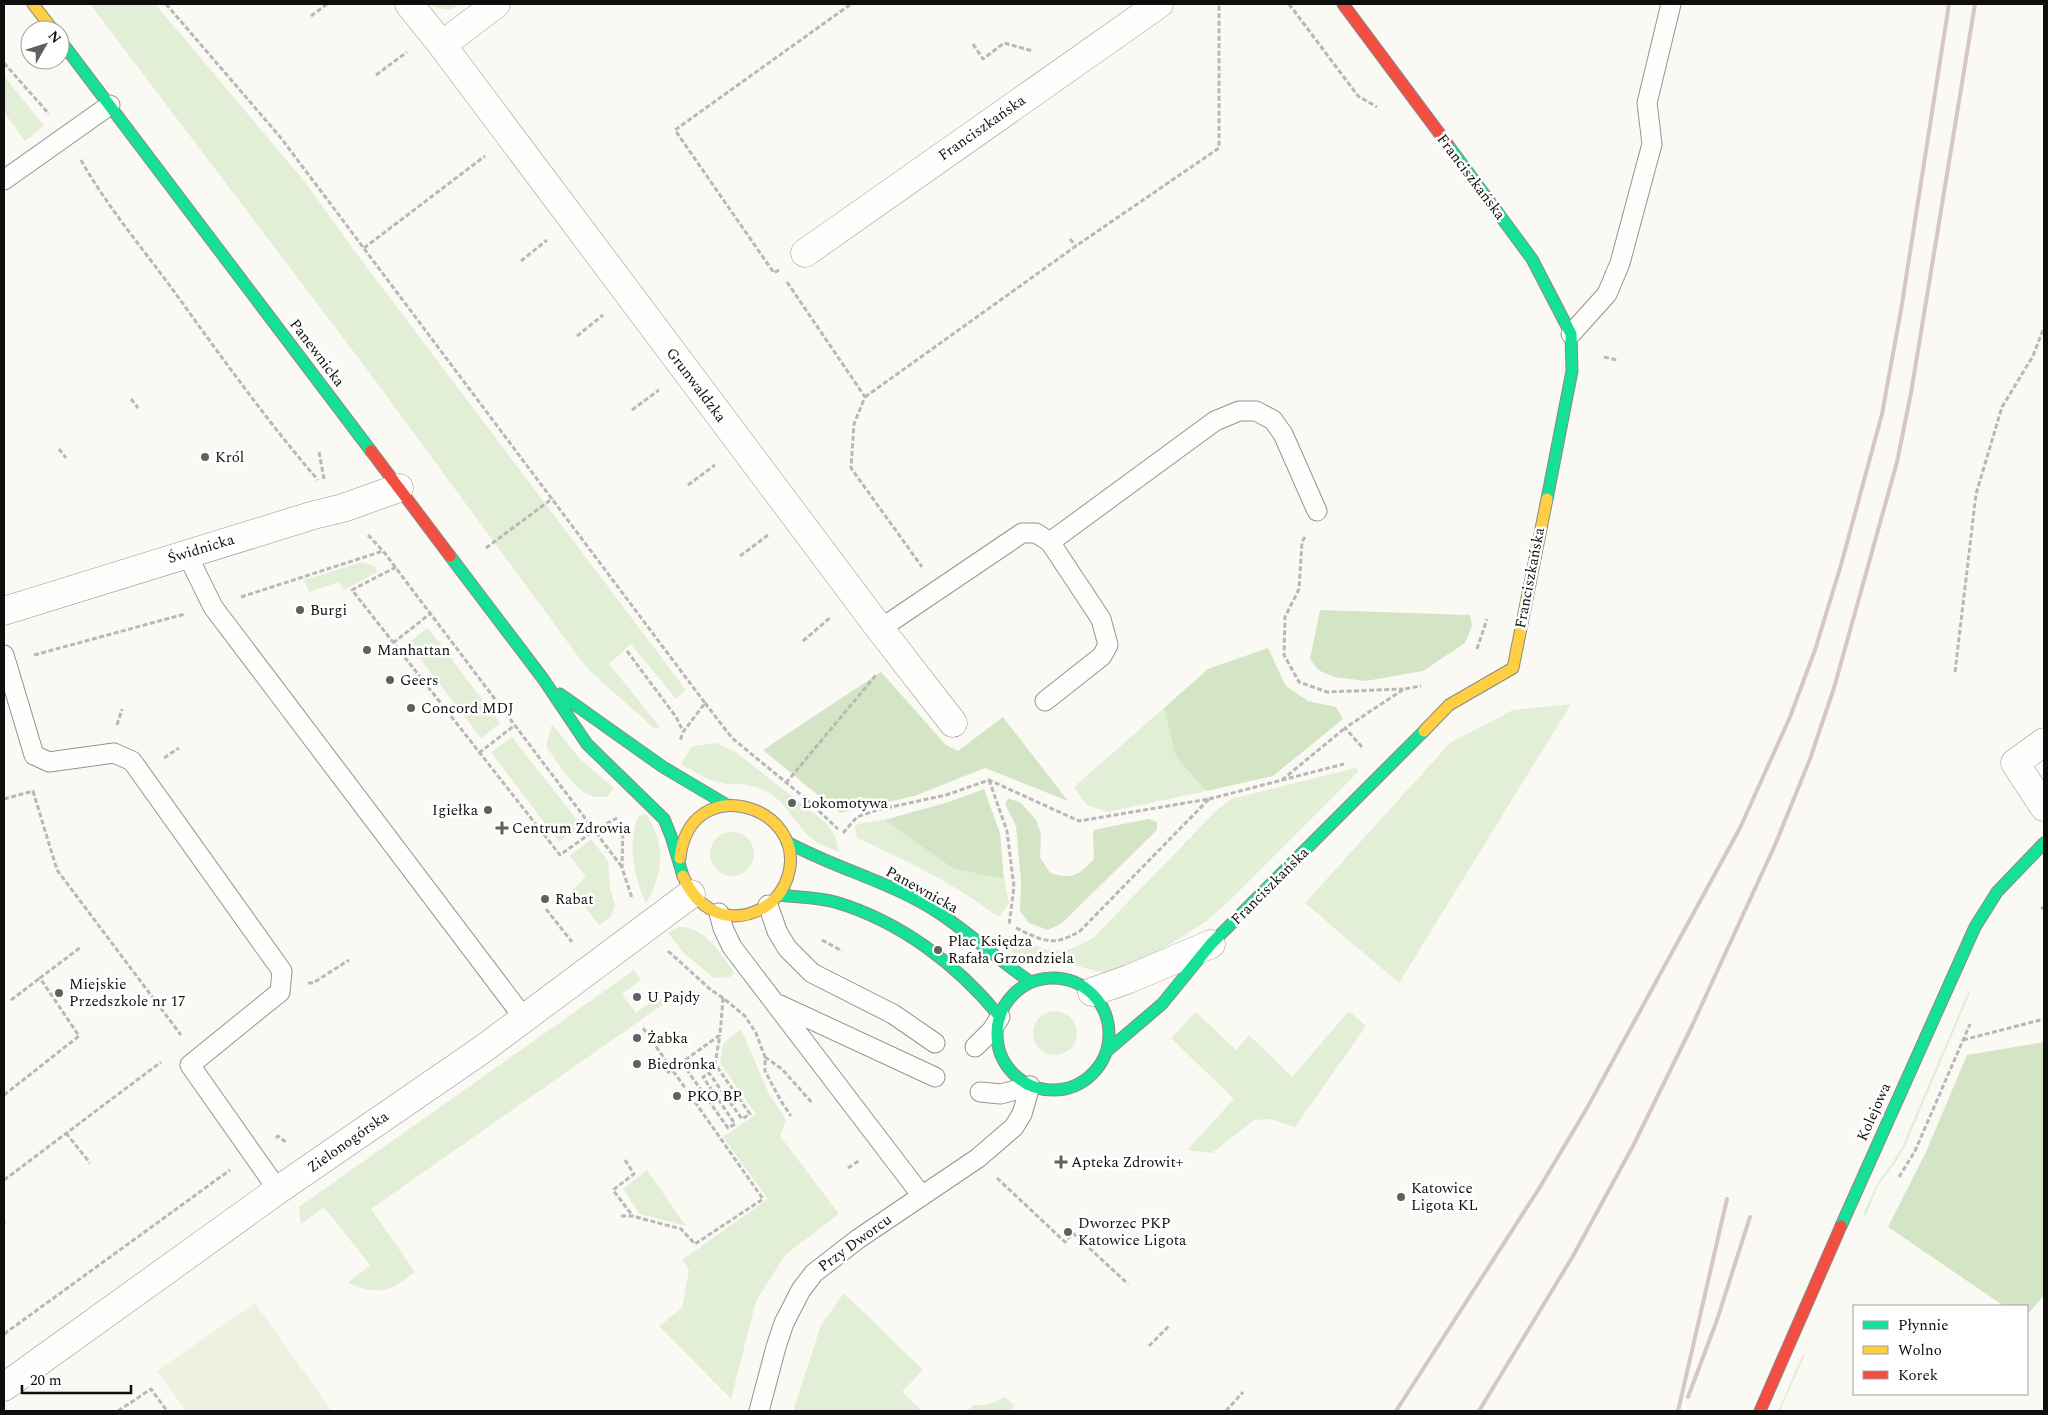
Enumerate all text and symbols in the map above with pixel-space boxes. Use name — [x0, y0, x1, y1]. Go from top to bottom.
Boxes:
north arrow — [20, 20, 70, 70]
text: N — [43, 26, 66, 48]
street label: Franciszkańska — [933, 89, 1031, 167]
street label: Franciszkańska — [1431, 129, 1511, 225]
street label: Panewnicka — [284, 314, 351, 392]
street label: Grunwaldzka — [660, 343, 732, 428]
place label: Król — [215, 446, 244, 469]
marker: Król — [199, 451, 211, 463]
street label: Franciszkańska — [1509, 525, 1551, 630]
street label: Świdnicka — [165, 528, 238, 570]
place label: Burgi — [310, 599, 347, 622]
marker: Burgi — [294, 604, 306, 616]
place label: Manhattan — [377, 639, 450, 662]
marker: Manhattan — [361, 644, 373, 656]
place label: Geers — [400, 669, 438, 692]
marker: Geers — [384, 674, 396, 686]
place label: Concord MDJ — [421, 697, 514, 720]
marker: Concord MDJ — [405, 702, 417, 714]
place label: Lokomotywa — [802, 792, 889, 815]
marker: Lokomotywa — [786, 797, 798, 809]
place label: Igiełka — [432, 799, 479, 822]
marker: Igiełka — [482, 804, 494, 816]
place label: Centrum Zdrowia — [512, 817, 631, 840]
marker: Centrum Zdrowia — [496, 822, 508, 834]
street label: Franciszkańska — [1226, 841, 1315, 930]
street label: Panewnicka — [881, 861, 963, 920]
place label: Rabat — [555, 888, 593, 911]
marker: Rabat — [539, 893, 551, 905]
place label: Plac Księdza Rafała Grzondziela — [948, 930, 1075, 970]
marker: Plac Księdza Rafała Grzondziela — [932, 944, 944, 956]
place label: Miejskie Przedszkole nr 17 — [69, 973, 186, 1013]
place label: U Pajdy — [647, 986, 701, 1009]
marker: Miejskie Przedszkole nr 17 — [53, 987, 65, 999]
marker: U Pajdy — [631, 991, 643, 1003]
place label: Żabka — [647, 1027, 688, 1050]
marker: Żabka — [631, 1032, 643, 1044]
place label: Biedronka — [647, 1053, 716, 1076]
marker: Biedronka — [631, 1058, 643, 1070]
street label: Kolejowa — [1851, 1079, 1897, 1145]
place label: PKO BP — [687, 1085, 742, 1108]
marker: PKO BP — [671, 1090, 683, 1102]
street label: Zielonogórska — [302, 1105, 394, 1179]
place label: Apteka Zdrowit+ — [1071, 1151, 1183, 1174]
marker: Apteka Zdrowit+ — [1055, 1156, 1067, 1168]
place label: Katowice Ligota KL — [1411, 1177, 1478, 1217]
marker: Katowice Ligota KL — [1395, 1191, 1407, 1203]
street label: Przy Dworcu — [813, 1208, 897, 1278]
place label: Dworzec PKP Katowice Ligota — [1078, 1212, 1187, 1252]
marker: Dworzec PKP Katowice Ligota — [1062, 1226, 1074, 1238]
legend — [1853, 1305, 2028, 1395]
text: Płynnie — [1898, 1314, 1949, 1337]
text: Wolno — [1898, 1339, 1942, 1362]
scale bar — [22, 1362, 131, 1394]
text: Korek — [1898, 1364, 1938, 1387]
text: 20 m — [30, 1369, 62, 1392]

